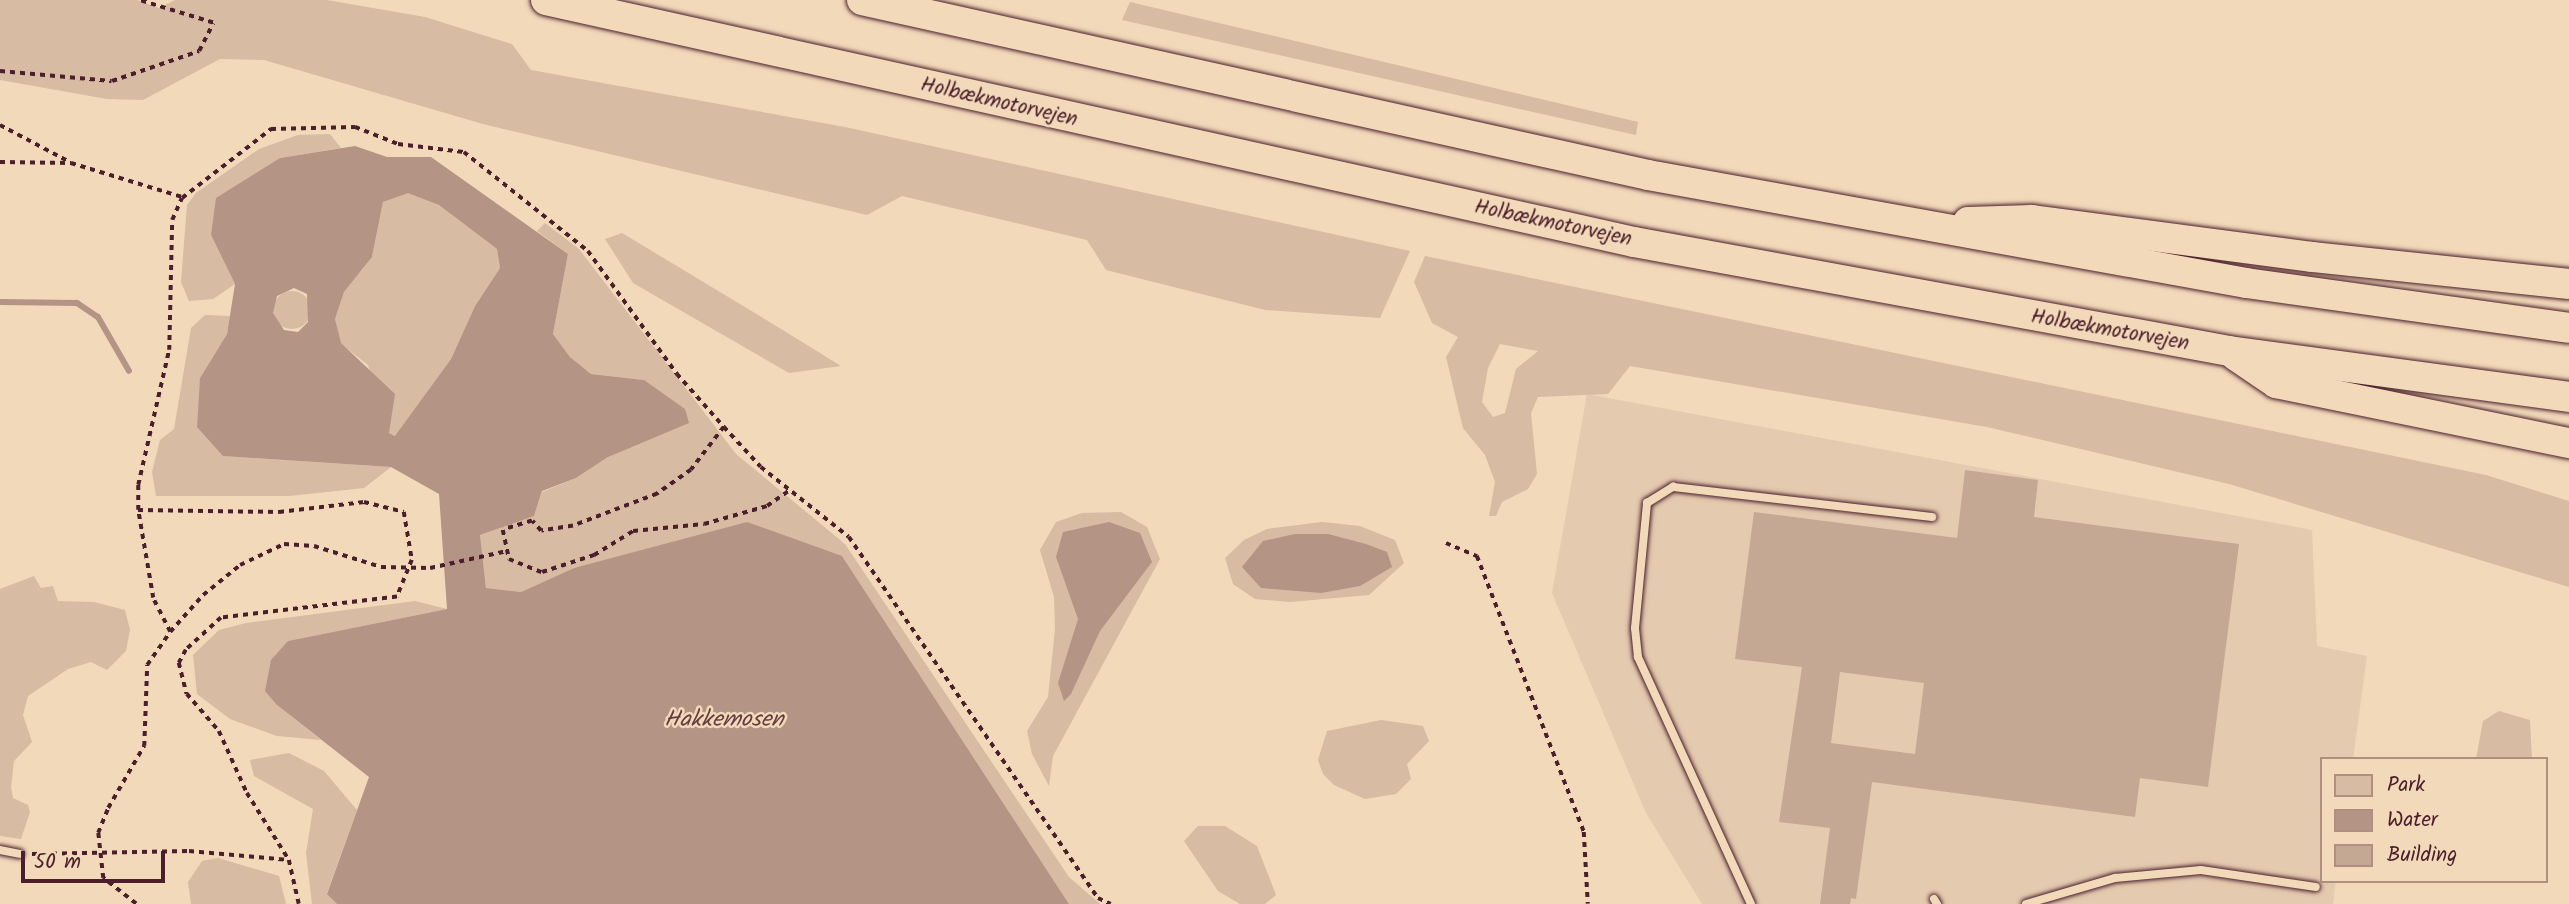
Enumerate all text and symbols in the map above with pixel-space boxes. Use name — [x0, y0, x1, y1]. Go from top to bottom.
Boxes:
street label: Holbækmotorvejen — [918, 73, 1080, 133]
street label: Holbækmotorvejen — [1472, 195, 1634, 253]
street label: Holbækmotorvejen — [2029, 305, 2191, 357]
water label: Hakkemosen — [664, 706, 784, 734]
legend — [2320, 757, 2548, 883]
text: Park — [2387, 769, 2425, 802]
text: Water — [2387, 804, 2438, 837]
scale bar — [24, 838, 168, 882]
text: Building — [2387, 839, 2457, 872]
text: 50 m — [34, 846, 81, 879]

